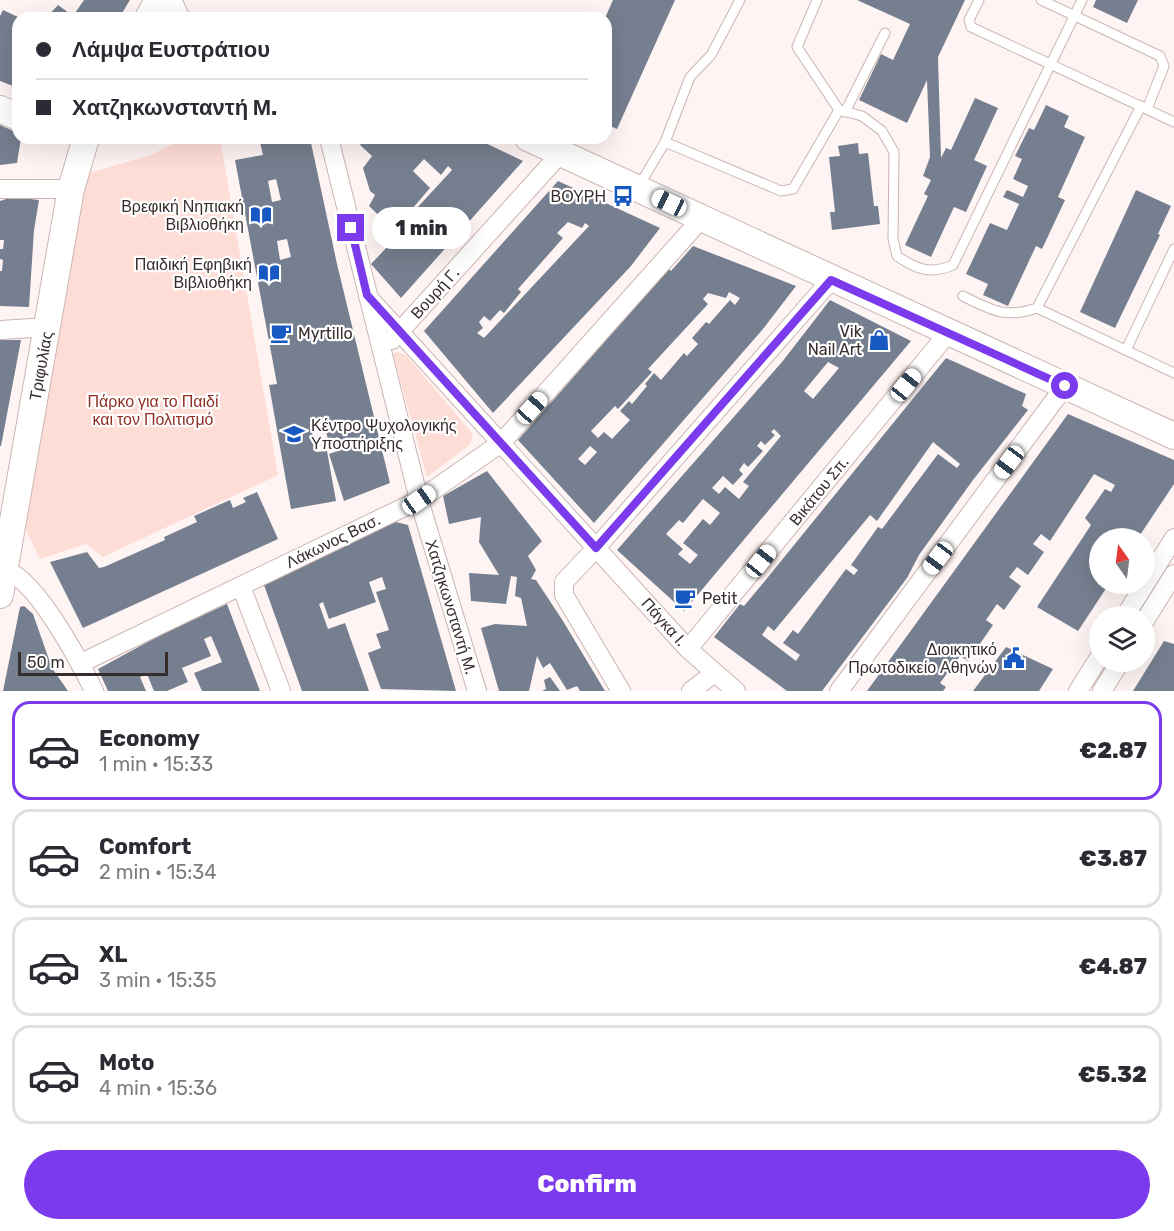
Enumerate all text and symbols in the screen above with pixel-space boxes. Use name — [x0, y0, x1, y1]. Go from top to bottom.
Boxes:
text: Λάμψα Ευστράτιου — [72, 36, 270, 63]
text: Χατζηκωνσταντή Μ. — [72, 94, 277, 121]
bus stop icon: ΒΟΥΡΗ — [611, 184, 635, 208]
place label: ΒΟΥΡΗ — [551, 187, 606, 206]
car — [649, 187, 689, 219]
place label: Βρεφική Νηπιακή Βιβλιοθήκη — [121, 197, 244, 234]
library icon: Βρεφική Νηπιακή Βιβλιοθήκη — [249, 203, 273, 227]
callout: 1 min — [372, 207, 471, 249]
route end — [337, 214, 364, 241]
text: 1 min — [395, 216, 448, 240]
place label: Παιδική Εφηβική Βιβλιοθήκη — [135, 255, 252, 292]
library icon: Παιδική Εφηβική Βιβλιοθήκη — [257, 261, 281, 285]
street label: Βουρή Γ. — [407, 263, 463, 323]
cafe icon: Myrtillo — [269, 321, 293, 345]
place label: Vik Nail Art — [808, 322, 863, 359]
place label: Myrtillo — [298, 324, 353, 343]
shop icon: Vik Nail Art — [867, 328, 891, 352]
street label: Τριφυλίας — [26, 330, 56, 402]
car — [888, 365, 924, 405]
route start — [1051, 372, 1078, 399]
car — [513, 389, 551, 427]
park label: Πάρκο για το Παιδί και τον Πολιτισμό — [88, 392, 219, 429]
place label: Κέντρο Ψυχολογικής Υποστήριξης — [311, 416, 457, 453]
school or university icon: Κέντρο Ψυχολογικής Υποστήριξης — [282, 422, 306, 446]
car — [991, 442, 1027, 482]
street label: Βικάτου Σπ. — [785, 453, 853, 529]
car — [399, 482, 439, 518]
street label: Λάκωνος Βασ. — [283, 510, 383, 572]
north arrow — [1089, 528, 1155, 594]
map controls — [1089, 528, 1155, 672]
street label: Χατζηκωνσταντή Μ. — [421, 537, 481, 677]
car — [920, 538, 956, 578]
car — [743, 541, 779, 581]
cafe icon: Petit — [673, 586, 697, 610]
place label: Petit — [702, 589, 737, 608]
street label: Πάγκα Ι. — [637, 594, 691, 650]
button: layers — [1089, 606, 1155, 672]
place label: Διοικητικό Πρωτοδικείο Αθηνών — [848, 640, 997, 677]
public building icon: Διοικητικό Πρωτοδικείο Αθηνών — [1002, 646, 1026, 670]
scale bar — [18, 649, 168, 676]
text: 50 m — [27, 653, 65, 672]
icon: car — [27, 724, 81, 778]
text: Economy — [99, 725, 200, 752]
text: €2.87 — [1080, 737, 1147, 764]
text: 1 min · 15:33 — [99, 752, 213, 776]
icon: car — [27, 832, 81, 886]
text: Comfort — [99, 833, 191, 860]
text: €3.87 — [1079, 845, 1147, 872]
text: 2 min · 15:34 — [99, 860, 217, 884]
icon: car — [27, 940, 81, 994]
text: XL — [99, 941, 127, 968]
text: €4.87 — [1079, 953, 1147, 980]
text: 3 min · 15:35 — [99, 968, 217, 992]
icon: car — [27, 1048, 81, 1102]
text: Moto — [99, 1049, 154, 1076]
text: €5.32 — [1078, 1061, 1147, 1088]
text: 4 min · 15:36 — [99, 1076, 217, 1100]
button: Confirm — [24, 1150, 1150, 1219]

